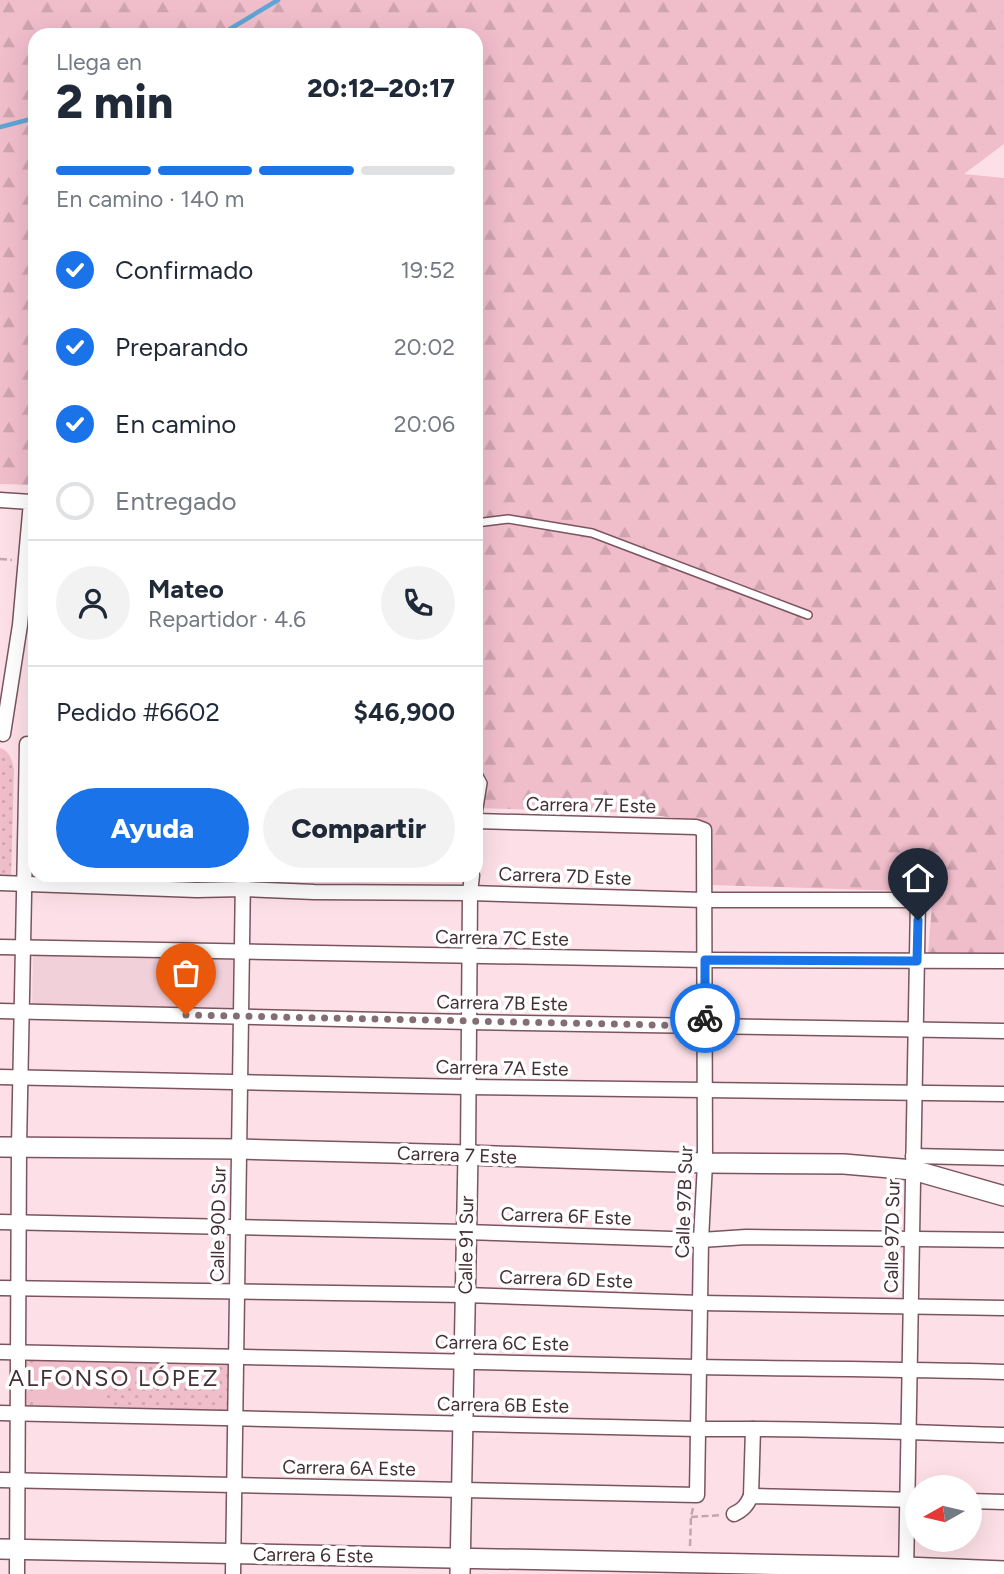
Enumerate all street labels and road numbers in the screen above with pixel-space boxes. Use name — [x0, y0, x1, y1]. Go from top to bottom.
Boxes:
street label: Carrera 7F Este — [526, 792, 656, 818]
street label: Carrera 7D Este — [498, 862, 632, 890]
street label: Carrera 7C Este — [435, 925, 569, 951]
street label: Carrera 7B Este — [436, 990, 568, 1016]
street label: Carrera 7A Este — [435, 1055, 569, 1081]
street label: Carrera 7 Este — [397, 1141, 517, 1169]
street label: Calle 97B Sur — [671, 1145, 697, 1259]
street label: Calle 90D Sur — [205, 1165, 231, 1282]
street label: Calle 97D Sur — [880, 1178, 905, 1293]
street label: Calle 91 Sur — [454, 1195, 478, 1295]
street label: Carrera 6F Este — [500, 1202, 632, 1230]
street label: Carrera 6D Este — [499, 1265, 633, 1293]
street label: Carrera 6C Este — [435, 1330, 569, 1356]
street label: Carrera 6B Este — [437, 1392, 569, 1418]
street label: Carrera 6A Este — [282, 1455, 416, 1481]
street label: Carrera 6 Este — [253, 1542, 373, 1568]

